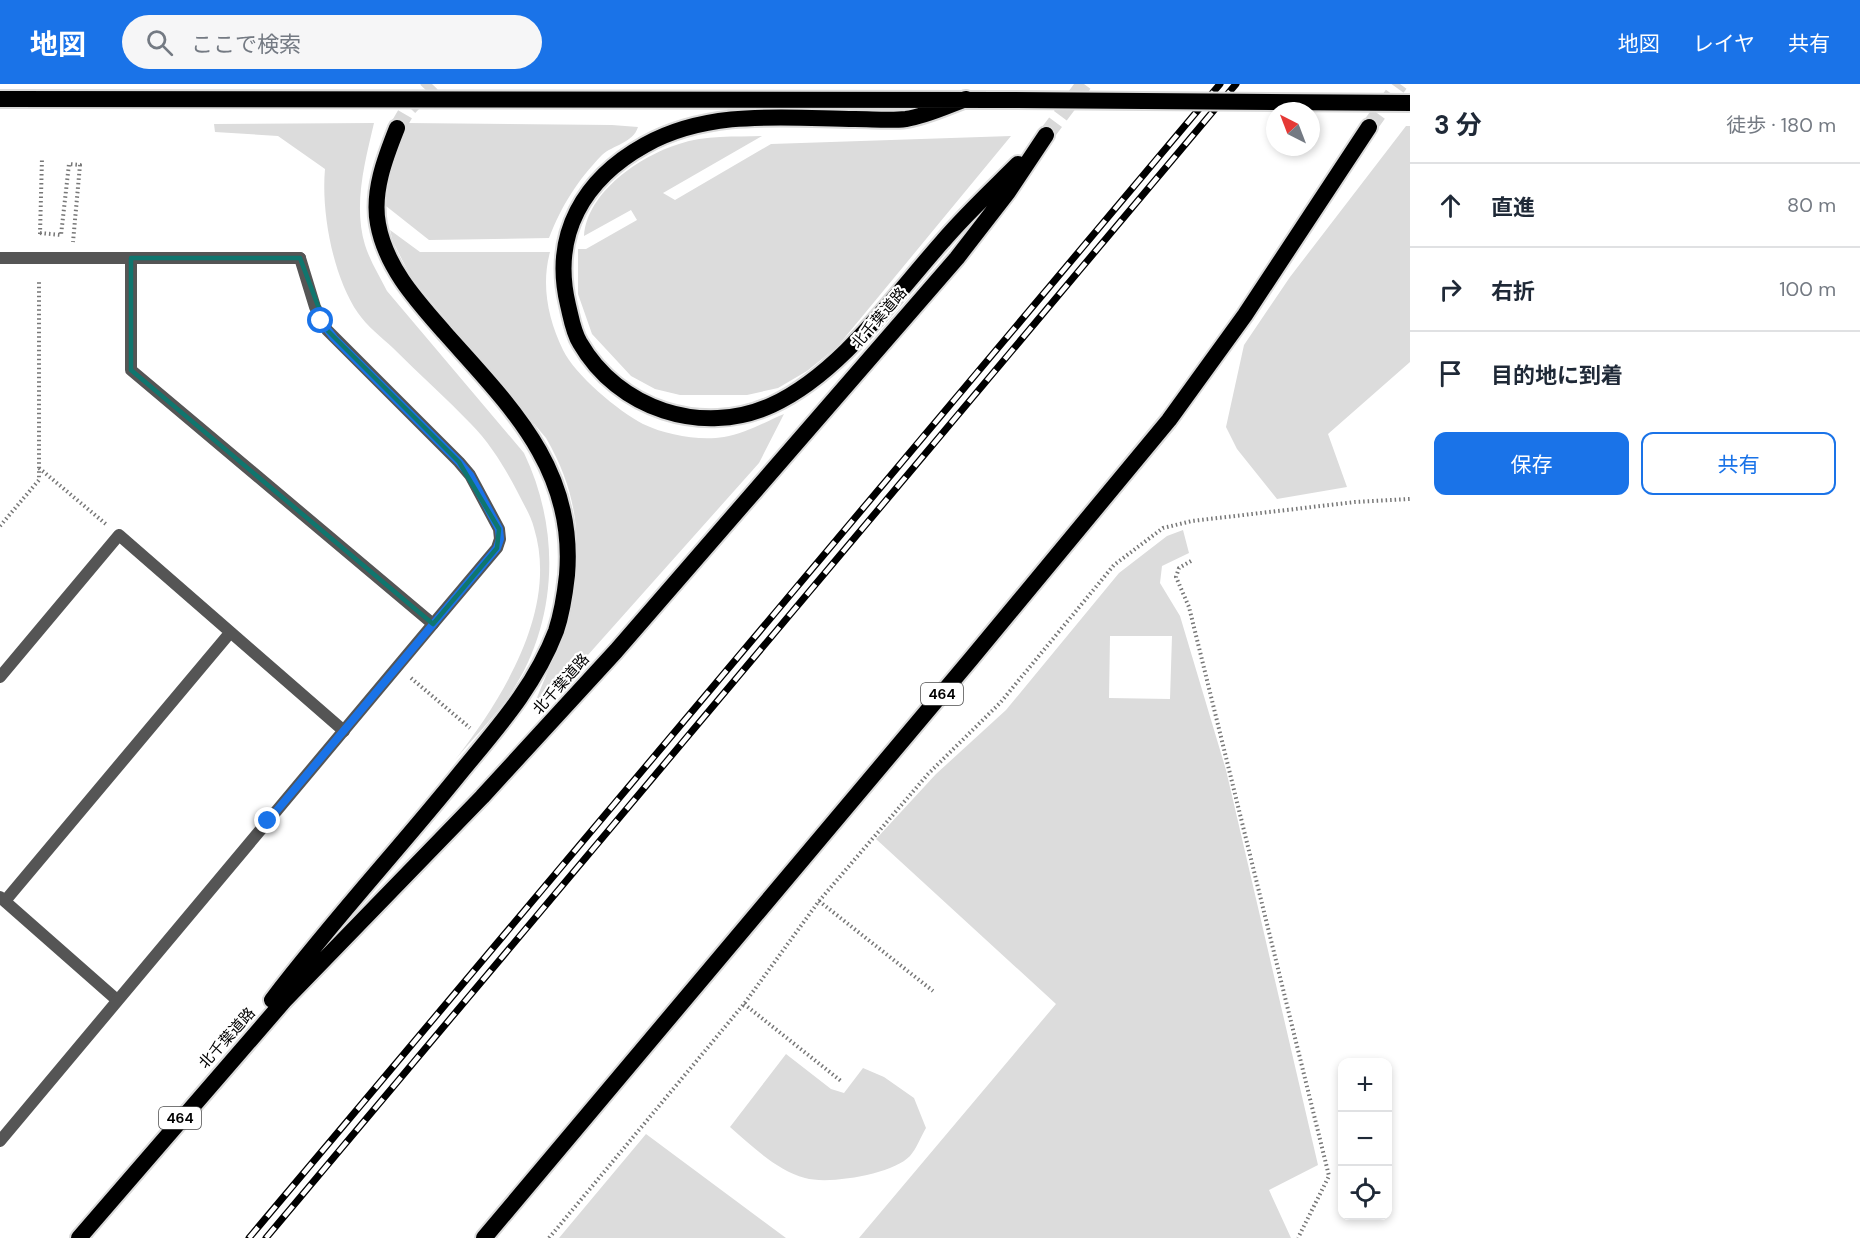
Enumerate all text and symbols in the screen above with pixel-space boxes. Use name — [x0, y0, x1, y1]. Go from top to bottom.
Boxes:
search box — [122, 15, 542, 69]
text: 地図 — [30, 26, 86, 63]
icon: search — [143, 26, 176, 59]
text: ここで検索 — [191, 30, 301, 59]
text: 地図 — [1618, 30, 1660, 58]
text: レイヤ — [1693, 30, 1755, 58]
text: 共有 — [1788, 30, 1830, 58]
north arrow — [1266, 102, 1320, 156]
text: 3 分 — [1434, 108, 1482, 142]
text: 徒歩 · 180 m — [1726, 112, 1836, 138]
icon: ahead — [1434, 189, 1467, 222]
text: 80 m — [1787, 192, 1836, 218]
text: 直進 — [1491, 193, 1535, 222]
icon: right — [1434, 273, 1467, 306]
text: 100 m — [1779, 276, 1836, 302]
text: 右折 — [1491, 277, 1535, 306]
street label: 北千葉道路 — [847, 283, 911, 353]
route start — [307, 307, 333, 333]
icon: arrive — [1434, 357, 1467, 390]
text: 目的地に到着 — [1491, 361, 1623, 390]
button: 保存 — [1434, 432, 1629, 495]
button: 共有 — [1641, 432, 1836, 495]
street label: 北千葉道路 — [528, 649, 594, 719]
road number: 464 — [921, 683, 963, 705]
route end — [254, 807, 280, 833]
street label: 北千葉道路 — [194, 1003, 260, 1073]
map controls — [1338, 1058, 1392, 1220]
button: + — [1338, 1058, 1392, 1112]
road number: 464 — [159, 1107, 201, 1129]
button: − — [1338, 1112, 1392, 1166]
button: locate — [1338, 1166, 1392, 1220]

